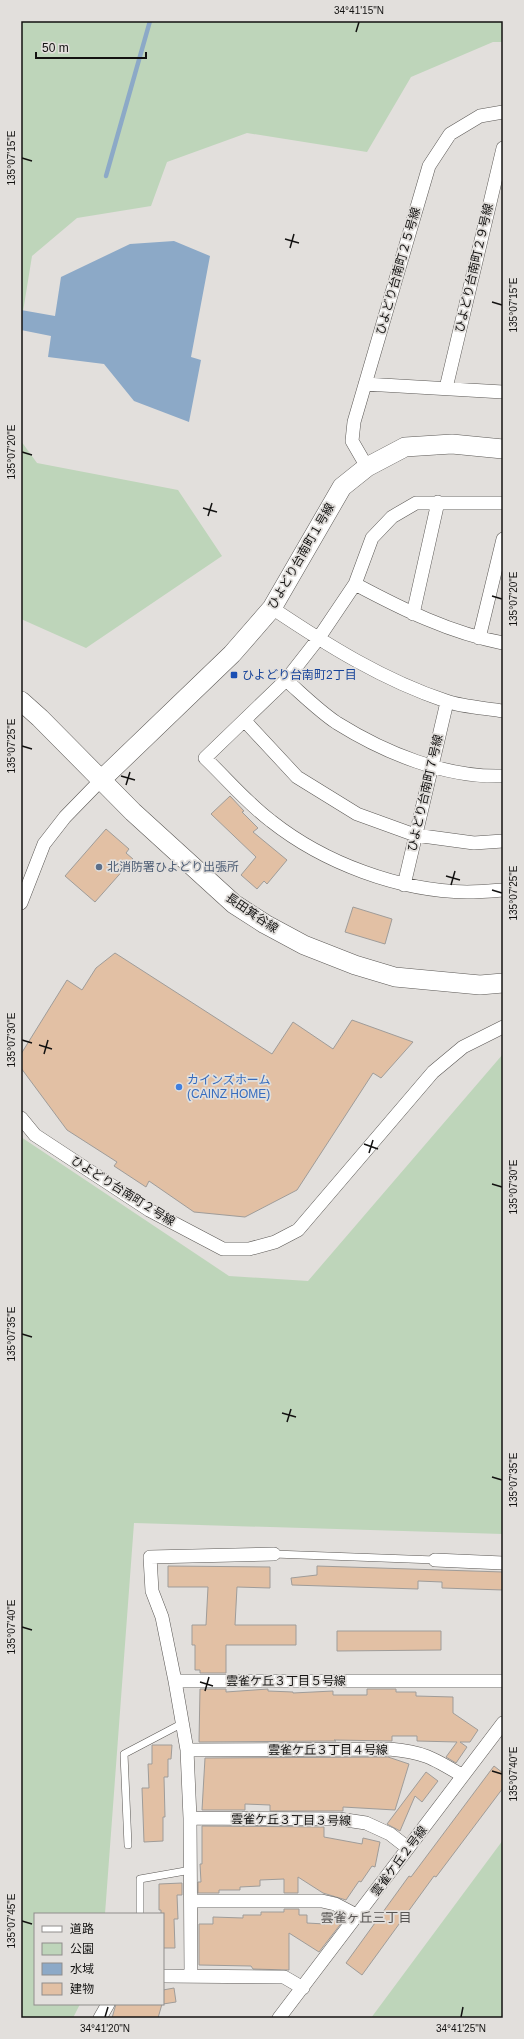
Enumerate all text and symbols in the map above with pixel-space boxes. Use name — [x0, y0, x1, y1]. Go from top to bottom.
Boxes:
text: 34°41'15"N — [334, 5, 384, 16]
scale bar — [36, 34, 146, 60]
text: 50 m — [42, 41, 69, 55]
text: 135°07'15"E — [6, 130, 17, 186]
street label: ひよどり台南町２９号線 — [452, 202, 496, 334]
street label: ひよどり台南町２５号線 — [373, 206, 423, 336]
text: 135°07'15"E — [508, 277, 519, 333]
text: 135°07'20"E — [6, 424, 17, 480]
street label: ひよどり台南町１号線 — [265, 501, 337, 611]
text: 135°07'20"E — [508, 571, 519, 627]
place label: ひよどり台南町2丁目 — [242, 668, 357, 682]
marker: ひよどり台南町2丁目 — [229, 670, 239, 680]
text: 135°07'25"E — [6, 718, 17, 774]
street label: ひよどり台南町７号線 — [405, 733, 445, 853]
place label: 北消防署ひよどり出張所 — [107, 860, 239, 874]
marker: 北消防署ひよどり出張所 — [94, 862, 104, 872]
text: 135°07'25"E — [508, 865, 519, 921]
street label: 長田箕谷線 — [223, 890, 281, 936]
text: 135°07'30"E — [6, 1012, 17, 1068]
place label: カインズホーム (CAINZ HOME) — [187, 1073, 270, 1101]
marker: カインズホーム (CAINZ HOME) — [174, 1082, 184, 1092]
street label: ひよどり台南町２号線 — [68, 1153, 178, 1229]
text: 135°07'30"E — [508, 1159, 519, 1215]
text: 135°07'35"E — [6, 1306, 17, 1362]
text: 135°07'35"E — [508, 1452, 519, 1508]
text: 135°07'40"E — [6, 1599, 17, 1655]
street label: 雲雀ケ丘３丁目５号線 — [226, 1674, 346, 1688]
street label: 雲雀ケ丘３丁目４号線 — [268, 1743, 388, 1757]
text: 135°07'40"E — [508, 1746, 519, 1802]
street label: 雲雀ケ丘３丁目３号線 — [231, 1812, 351, 1828]
street label: 雲雀ケ丘２号線 — [368, 1823, 430, 1899]
text: 135°07'45"E — [6, 1893, 17, 1949]
district label: 雲雀ヶ丘三丁目 — [320, 1910, 412, 1925]
legend — [34, 1913, 164, 2005]
text: 道路 — [70, 1922, 94, 1936]
text: 公園 — [70, 1942, 94, 1956]
text: 水域 — [70, 1962, 94, 1976]
text: 建物 — [70, 1982, 94, 1996]
text: 34°41'20"N — [80, 2023, 130, 2034]
text: 34°41'25"N — [436, 2023, 486, 2034]

